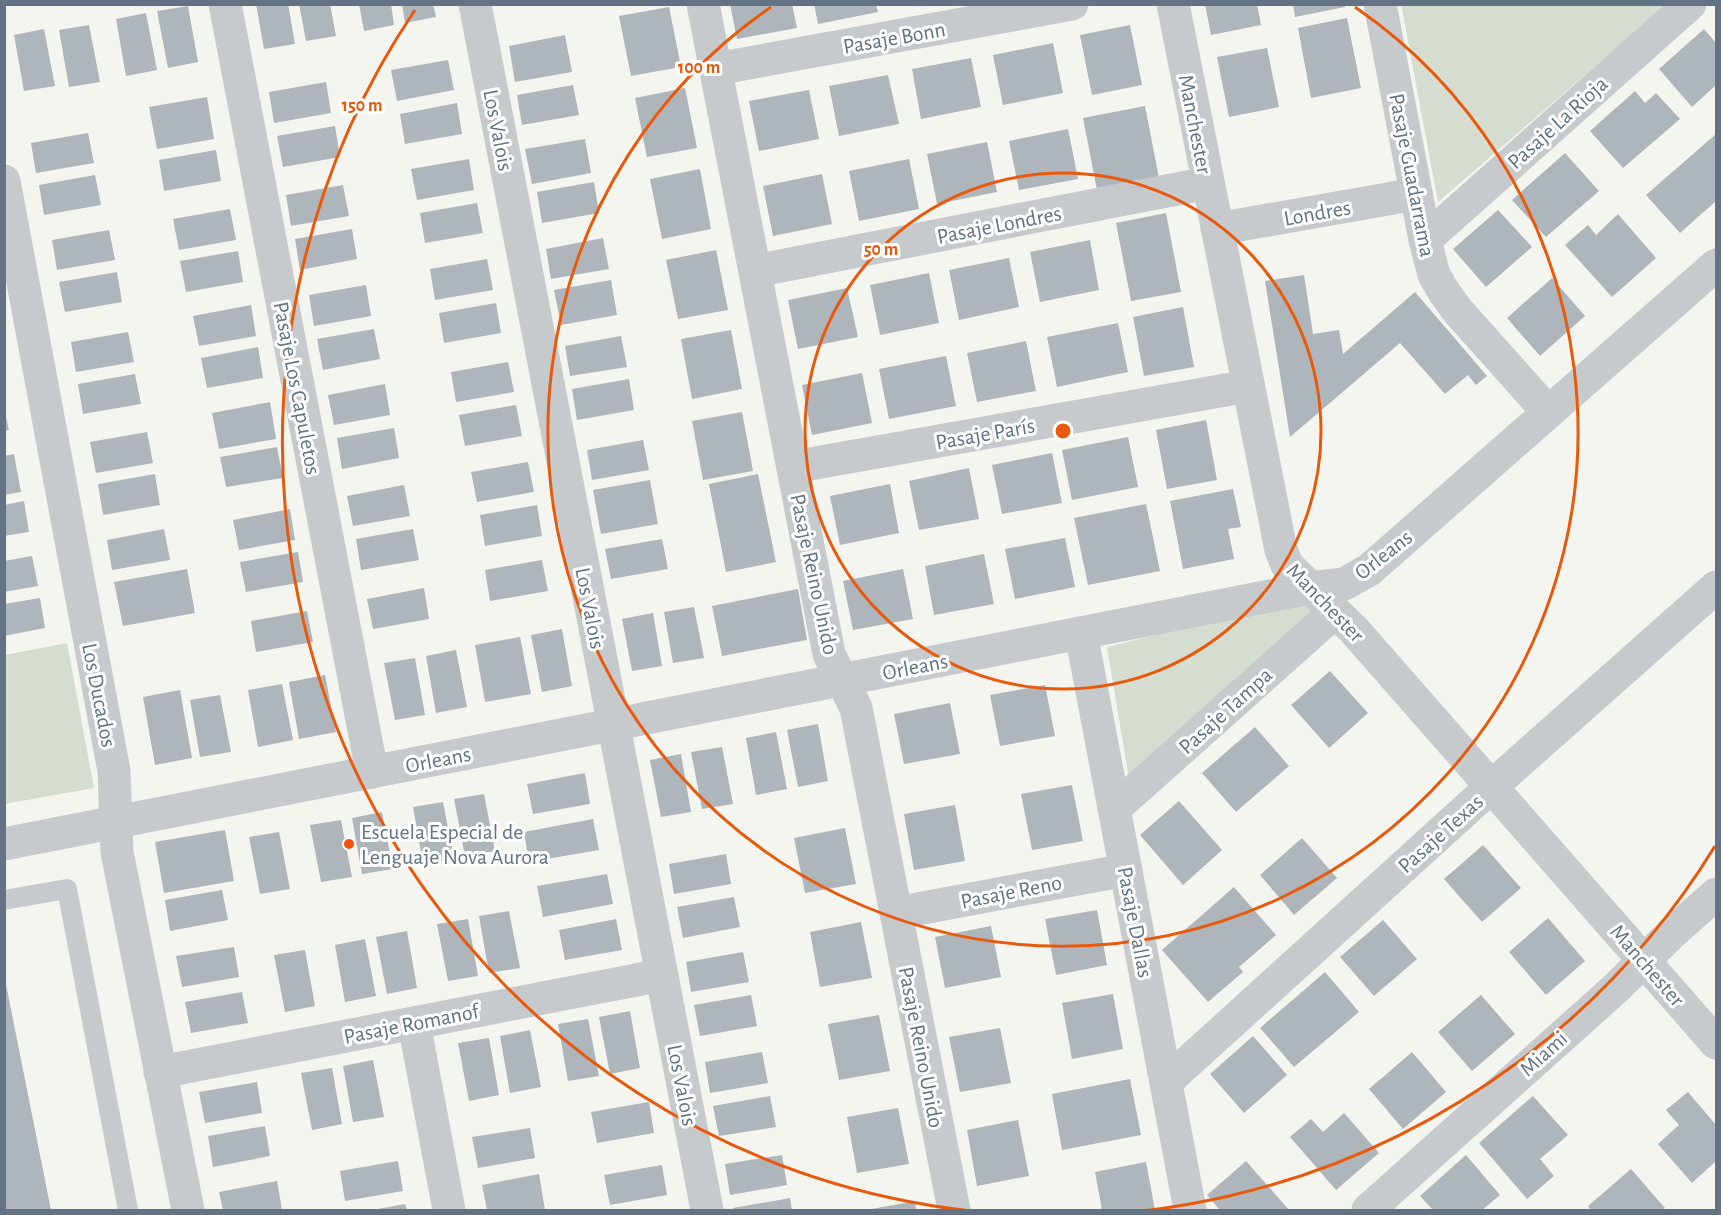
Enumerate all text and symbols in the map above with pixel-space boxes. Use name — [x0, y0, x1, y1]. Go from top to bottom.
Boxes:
street label: Pasaje Bonn — [841, 18, 947, 58]
text: 100 m — [678, 59, 720, 77]
street label: Pasaje La Rioja — [1503, 72, 1612, 173]
street label: Manchester — [1175, 73, 1215, 176]
street label: Los Valois — [479, 88, 517, 173]
street label: Pasaje Guadarrama — [1385, 92, 1439, 259]
text: 150 m — [342, 97, 382, 115]
street label: Londres — [1282, 196, 1352, 230]
street label: Pasaje Londres — [935, 202, 1063, 248]
text: 50 m — [864, 241, 898, 259]
street label: Pasaje Los Capuletos — [269, 300, 325, 476]
street label: Pasaje París — [934, 414, 1036, 454]
centre of rings — [1053, 421, 1073, 441]
street label: Pasaje Reino Unido — [786, 492, 842, 657]
street label: Orleans — [1351, 526, 1416, 584]
street label: Manchester — [1282, 559, 1368, 647]
street label: Los Valois — [571, 566, 609, 651]
street label: Los Ducados — [78, 641, 120, 749]
street label: Orleans — [881, 650, 950, 684]
street label: Pasaje Tampa — [1175, 663, 1277, 758]
street label: Orleans — [404, 743, 473, 777]
street label: Pasaje Texas — [1394, 790, 1487, 877]
place label: Escuela Especial de Lenguaje Nova Aurora — [361, 821, 549, 868]
marker: Escuela Especial de Lenguaje Nova Aurora — [342, 837, 356, 851]
street label: Pasaje Dallas — [1113, 865, 1157, 980]
street label: Pasaje Reno — [959, 871, 1064, 913]
street label: Manchester — [1606, 920, 1689, 1011]
street label: Pasaje Reino Unido — [895, 965, 947, 1130]
street label: Pasaje Romanof — [342, 1000, 482, 1048]
street label: Miami — [1516, 1027, 1572, 1081]
street label: Los Valois — [663, 1043, 701, 1128]

